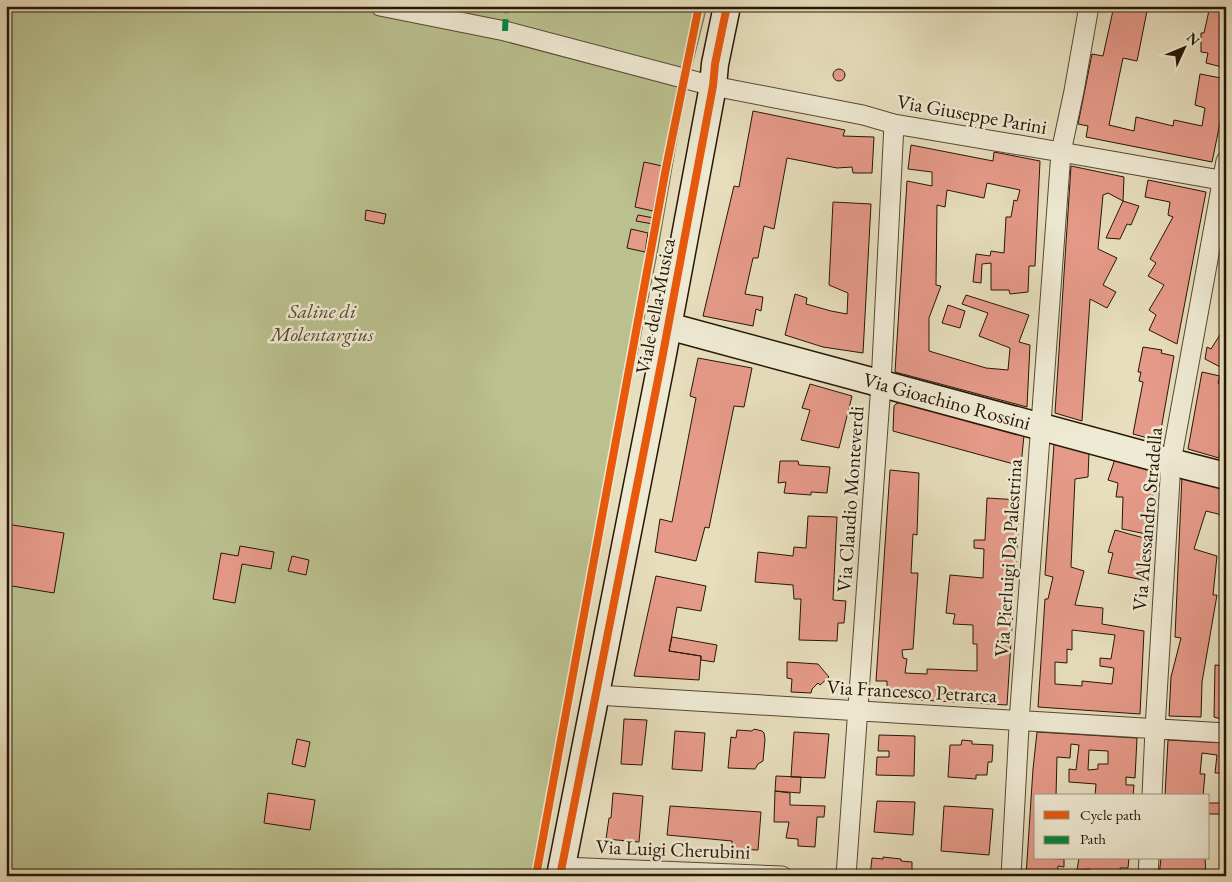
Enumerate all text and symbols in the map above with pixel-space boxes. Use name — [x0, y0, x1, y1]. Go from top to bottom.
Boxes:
north arrow — [1160, 22, 1210, 72]
text: N — [1183, 29, 1204, 50]
street label: Via Giuseppe Parini — [895, 88, 1049, 140]
street label: Viale della Musica — [629, 236, 681, 376]
park label: Saline di Molentargius — [270, 298, 374, 347]
street label: Via Gioachino Rossini — [861, 366, 1034, 436]
street label: Via Claudio Monteverdi — [831, 405, 869, 593]
street label: Via Alessandro Stradella — [1126, 426, 1168, 612]
street label: Via Pierluigi Da Palestrina — [988, 458, 1028, 658]
street label: Via Francesco Petrarca — [826, 674, 998, 708]
legend — [1034, 794, 1210, 860]
text: Cycle path — [1080, 805, 1142, 824]
text: Path — [1080, 829, 1106, 848]
street label: Via Luigi Cherubini — [595, 833, 751, 865]

